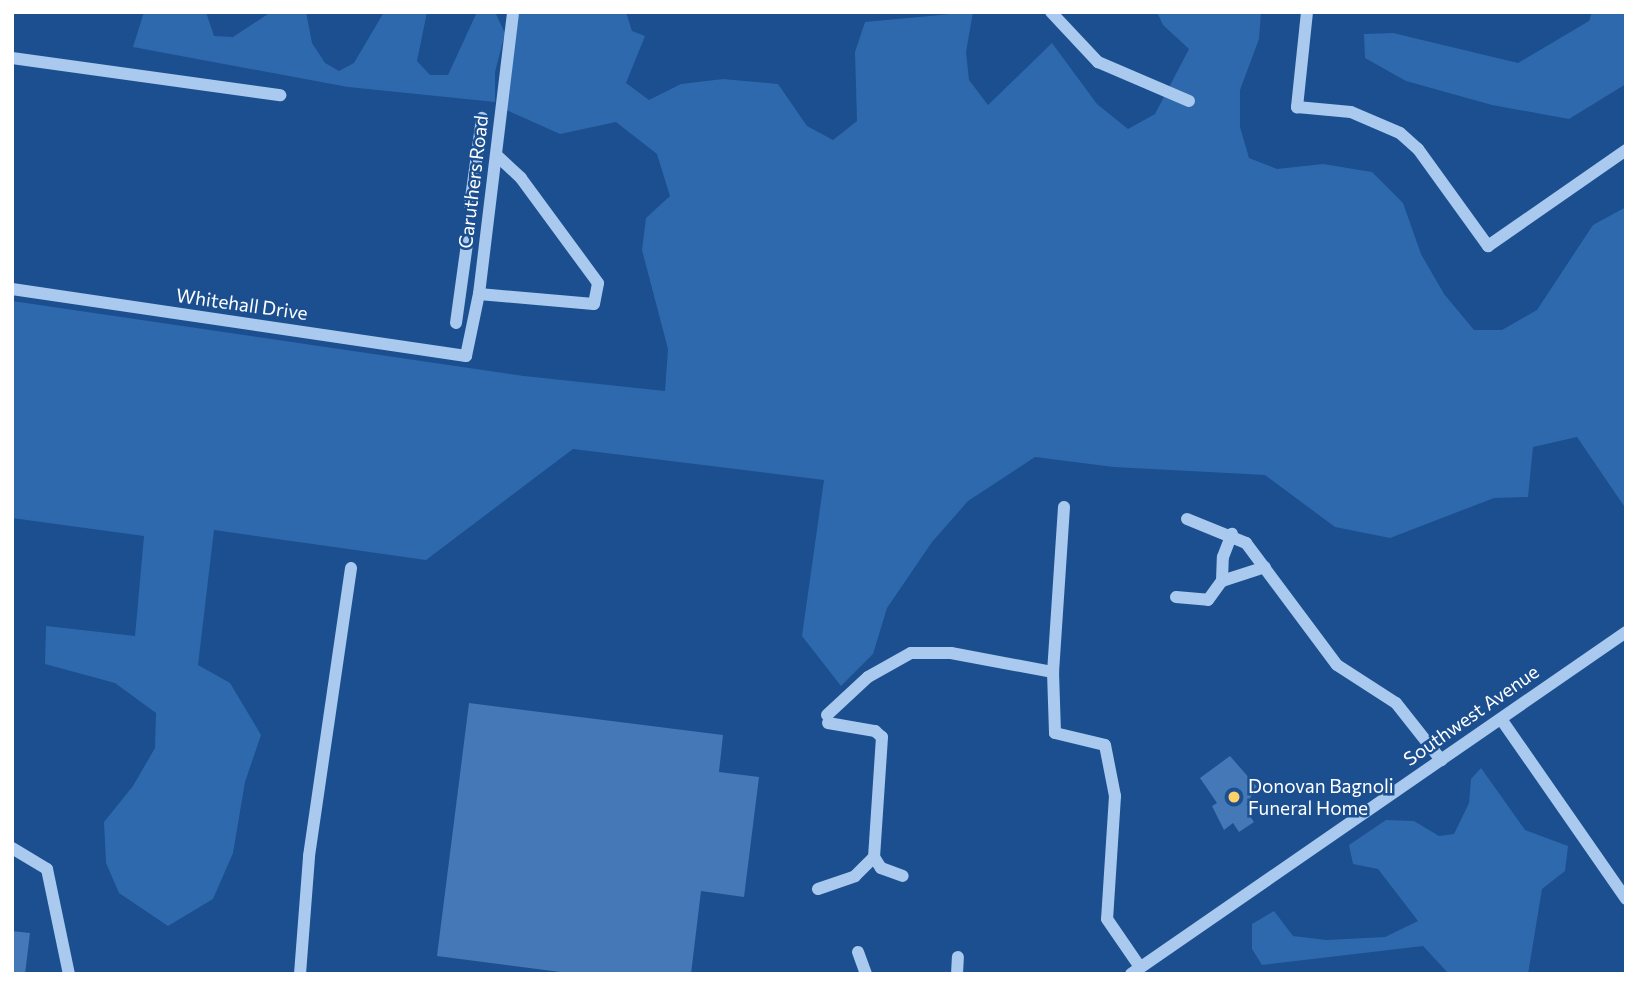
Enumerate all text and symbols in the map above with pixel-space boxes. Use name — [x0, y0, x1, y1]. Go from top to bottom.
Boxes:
street label: Caruthers Road — [454, 114, 492, 250]
street label: Whitehall Drive — [175, 283, 309, 325]
street label: Southwest Avenue — [1399, 660, 1543, 770]
place label: Donovan Bagnoli Funeral Home — [1248, 775, 1394, 819]
marker: Donovan Bagnoli Funeral Home — [1226, 789, 1242, 805]

